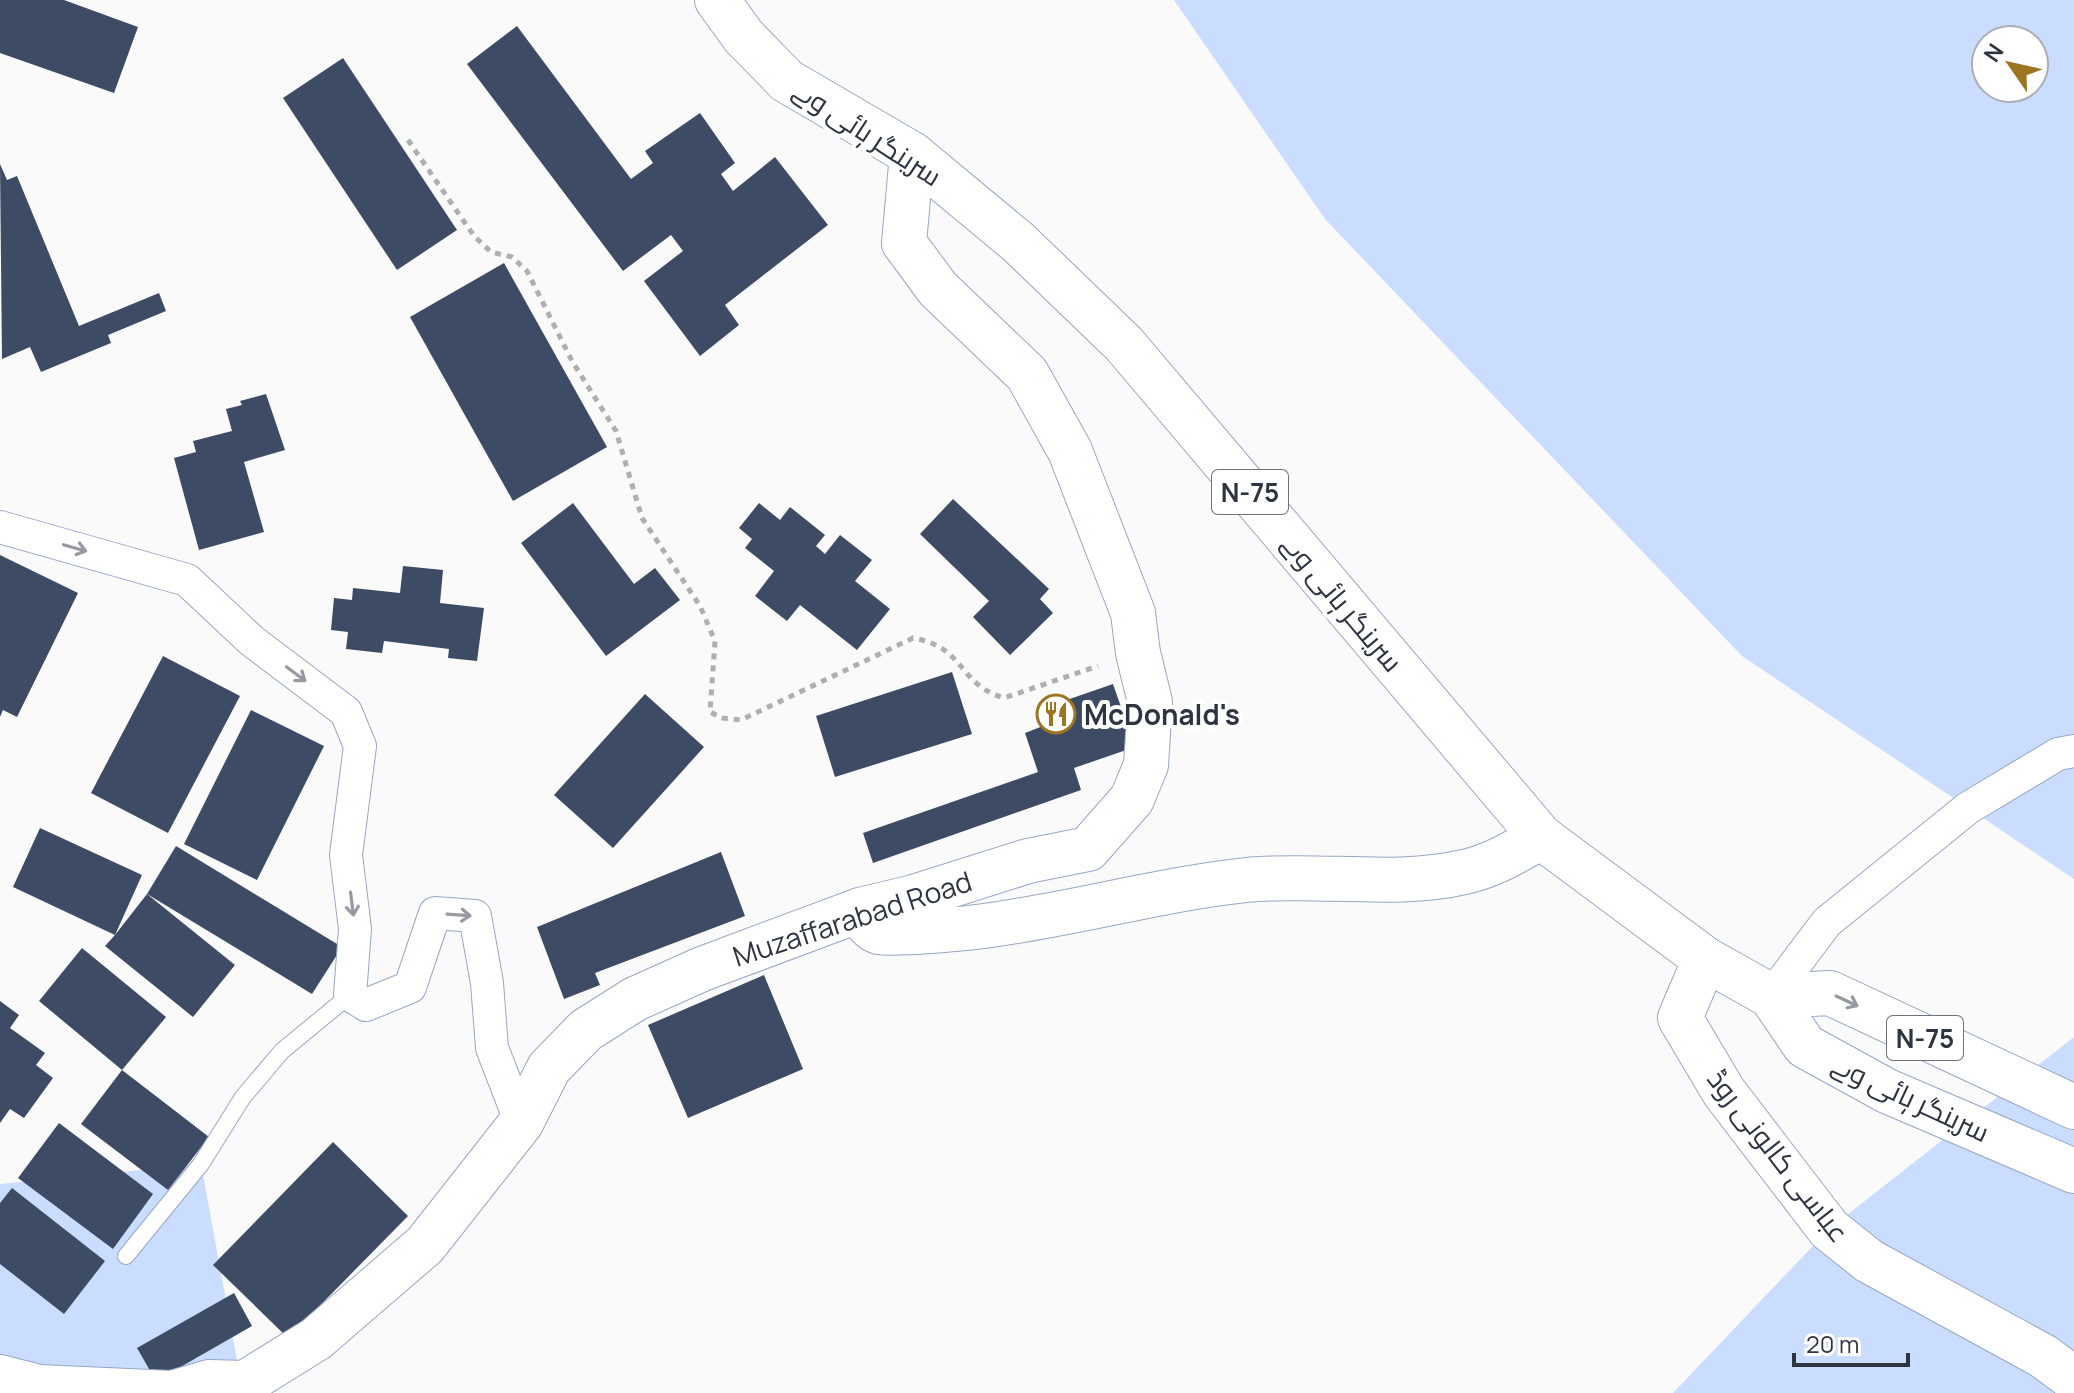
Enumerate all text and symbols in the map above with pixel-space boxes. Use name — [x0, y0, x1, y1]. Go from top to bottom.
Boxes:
north arrow — [1970, 24, 2050, 104]
text: N — [1977, 38, 2010, 68]
street label: سرینگر ہائی وے — [786, 70, 950, 194]
road number: N-75 — [1212, 470, 1288, 514]
street label: سرینگر ہائی وے — [1274, 525, 1412, 679]
one-way arrow — [62, 542, 88, 557]
one-way arrow — [284, 665, 306, 682]
restaurant icon: McDonald's — [1035, 693, 1077, 735]
place label: McDonald's — [1084, 695, 1240, 733]
street label: Muzaffarabad Road — [728, 861, 976, 975]
one-way arrow — [345, 891, 360, 916]
one-way arrow — [445, 908, 472, 923]
one-way arrow — [1835, 994, 1859, 1009]
road number: N-75 — [1887, 1016, 1963, 1060]
street label: سرینگر ہائی وے — [1826, 1044, 1996, 1150]
street label: عباسی کالونی روڈ — [1699, 1060, 1859, 1250]
scale bar — [1794, 1317, 1908, 1367]
text: 20 m — [1806, 1327, 1859, 1360]

